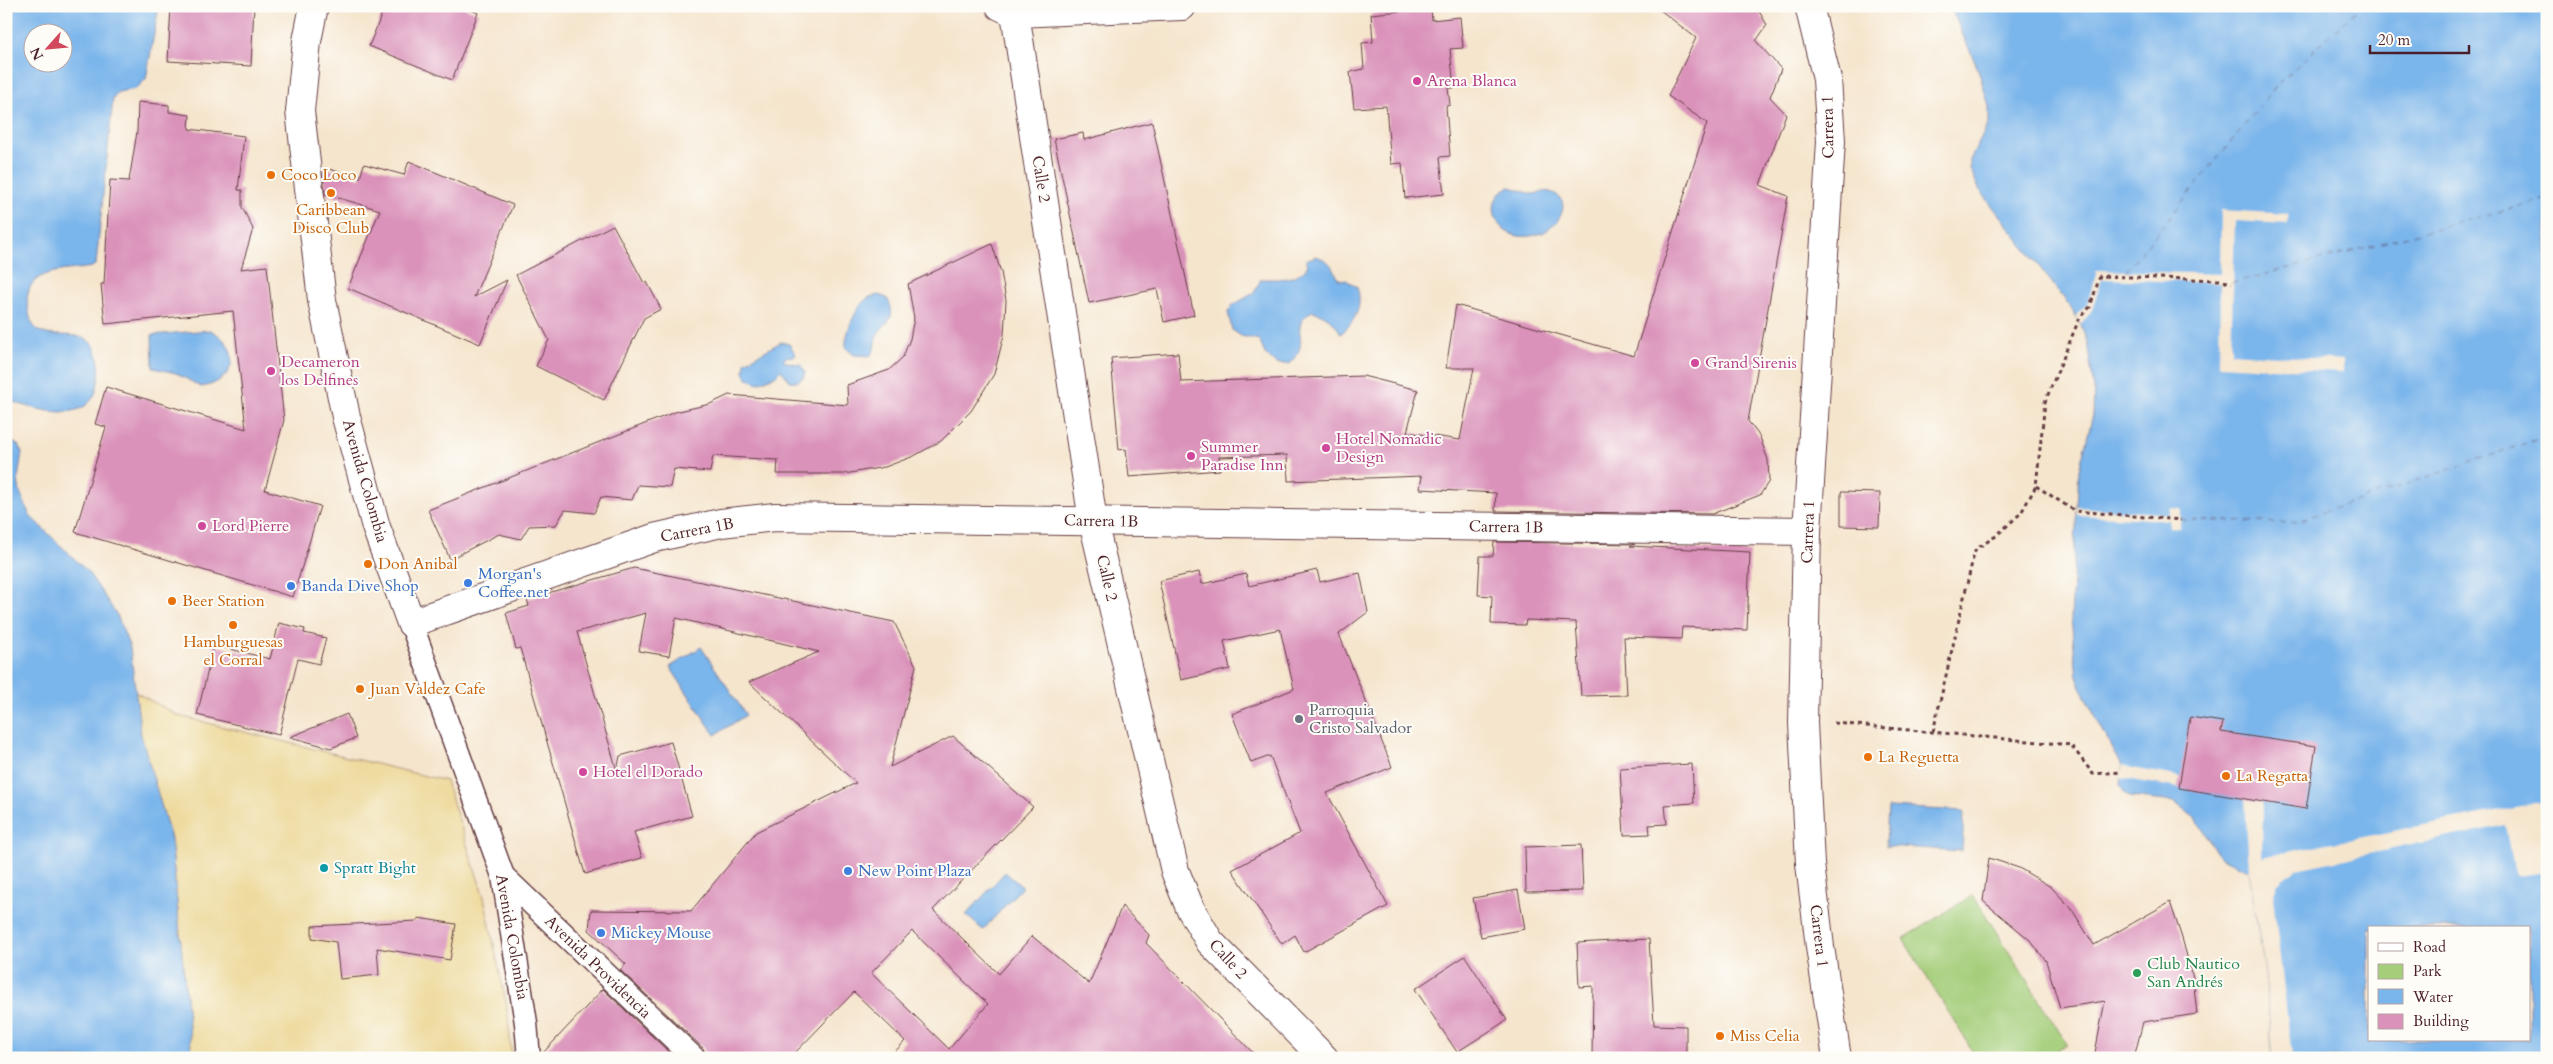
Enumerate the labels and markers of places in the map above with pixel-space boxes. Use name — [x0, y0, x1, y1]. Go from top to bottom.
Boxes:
place label: Arena Blanca — [1427, 70, 1517, 92]
marker: Arena Blanca — [1411, 75, 1423, 87]
place label: Coco Loco — [281, 164, 357, 186]
marker: Coco Loco — [265, 169, 277, 181]
marker: Caribbean Disco Club — [325, 187, 337, 199]
place label: Caribbean Disco Club — [293, 199, 369, 239]
place label: Decameron los Delfines — [281, 351, 360, 391]
place label: Grand Sirenis — [1705, 352, 1797, 374]
marker: Grand Sirenis — [1689, 357, 1701, 369]
marker: Decameron los Delfines — [265, 365, 277, 377]
place label: Hotel Nomadic Design — [1336, 428, 1442, 468]
place label: Summer Paradise Inn — [1201, 436, 1284, 476]
marker: Hotel Nomadic Design — [1320, 442, 1332, 454]
marker: Summer Paradise Inn — [1185, 450, 1197, 462]
place label: Lord Pierre — [212, 515, 289, 537]
marker: Lord Pierre — [196, 520, 208, 532]
place label: Don Anibal — [378, 553, 458, 575]
marker: Don Anibal — [362, 558, 374, 570]
place label: Morgan's Coffee.net — [478, 563, 549, 603]
place label: Banda Dive Shop — [301, 575, 419, 597]
marker: Morgan's Coffee.net — [462, 577, 474, 589]
marker: Banda Dive Shop — [285, 580, 297, 592]
place label: Beer Station — [182, 590, 265, 612]
marker: Beer Station — [166, 595, 178, 607]
marker: Hamburguesas el Corral — [227, 619, 239, 631]
place label: Hamburguesas el Corral — [183, 631, 283, 671]
place label: Juan Valdez Cafe — [368, 678, 486, 700]
marker: Juan Valdez Cafe — [354, 683, 366, 695]
place label: Parroquia Cristo Salvador — [1309, 699, 1412, 739]
marker: Parroquia Cristo Salvador — [1293, 713, 1305, 725]
place label: La Reguetta — [1878, 746, 1959, 768]
marker: La Reguetta — [1862, 751, 1874, 763]
place label: Hotel el Dorado — [593, 761, 703, 783]
place label: La Regatta — [2236, 765, 2308, 787]
marker: Hotel el Dorado — [577, 766, 589, 778]
marker: La Regatta — [2220, 770, 2232, 782]
place label: Spratt Bight — [334, 857, 416, 879]
place label: New Point Plaza — [858, 860, 972, 882]
marker: Spratt Bight — [318, 862, 330, 874]
marker: New Point Plaza — [842, 865, 854, 877]
place label: Mickey Mouse — [611, 922, 712, 944]
marker: Mickey Mouse — [595, 927, 607, 939]
place label: Club Nautico San Andrés — [2147, 953, 2240, 993]
marker: Club Nautico San Andrés — [2131, 967, 2143, 979]
place label: Miss Celia — [1730, 1025, 1800, 1047]
marker: Miss Celia — [1714, 1030, 1726, 1042]

